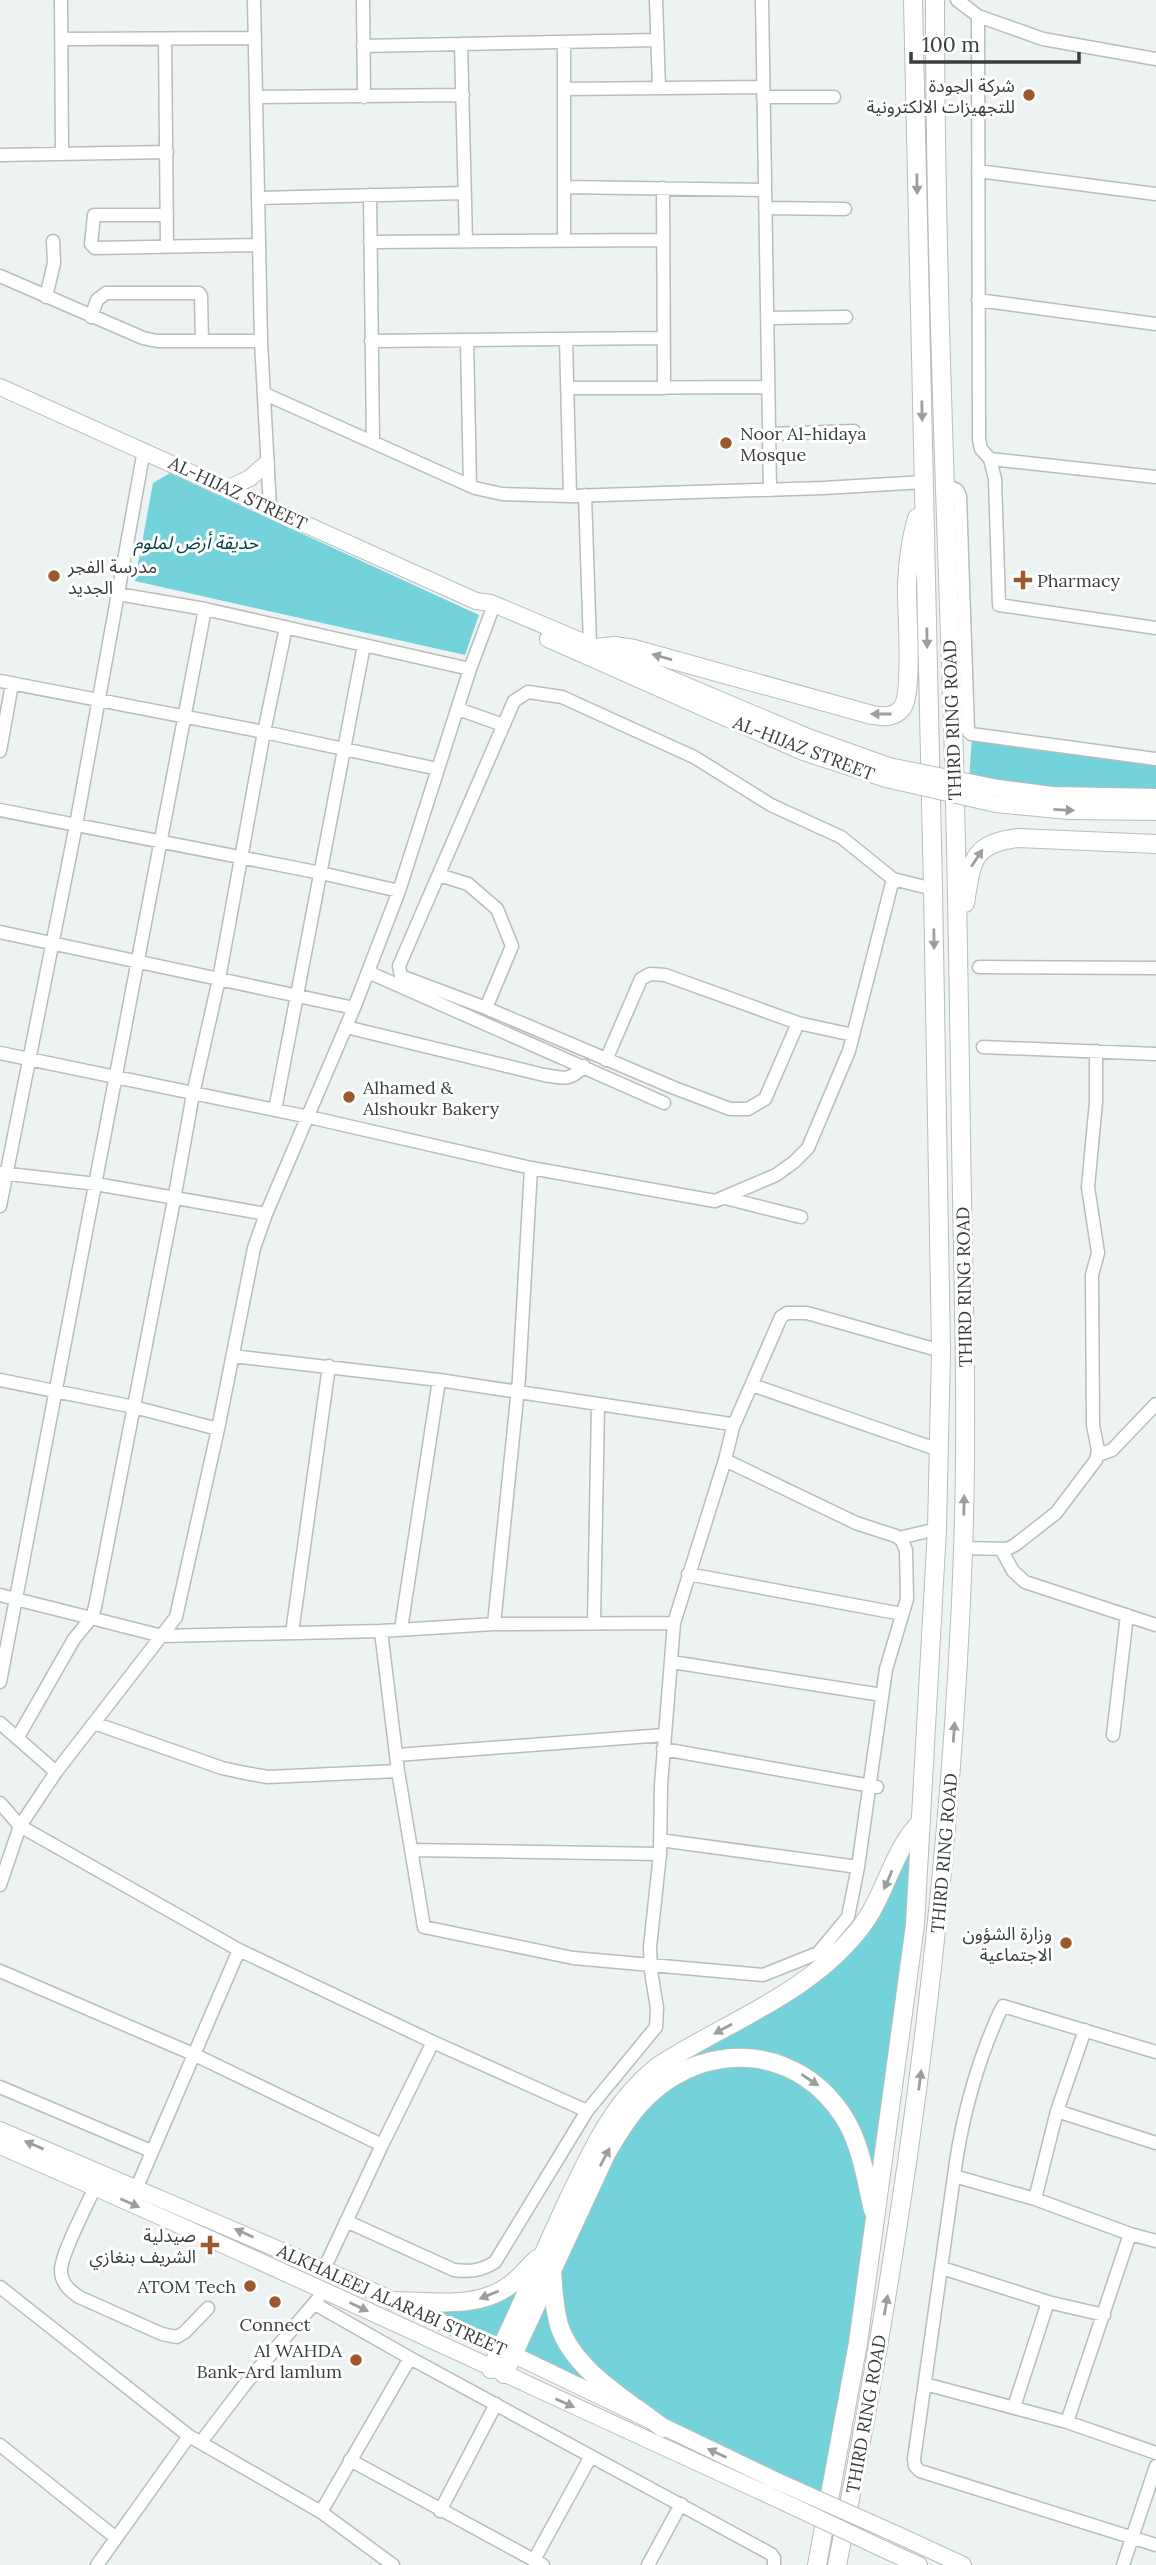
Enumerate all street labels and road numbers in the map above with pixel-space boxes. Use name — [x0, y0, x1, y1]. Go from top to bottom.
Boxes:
street label: AL-HIJAZ STREET — [164, 450, 311, 535]
street label: THIRD RING ROAD — [938, 639, 966, 801]
street label: AL-HIJAZ STREET — [729, 710, 879, 786]
street label: THIRD RING ROAD — [951, 1207, 977, 1367]
street label: THIRD RING ROAD — [926, 1772, 962, 1934]
street label: ALKHALEEJ ALARABI STREET — [273, 2238, 511, 2361]
street label: THIRD RING ROAD — [841, 2333, 891, 2495]

